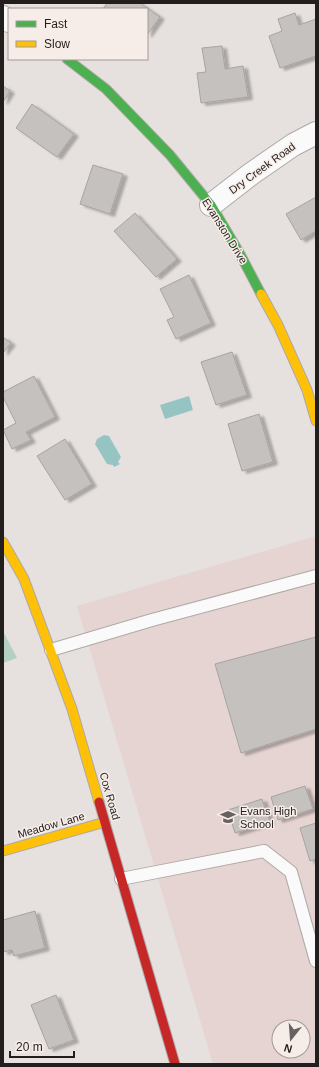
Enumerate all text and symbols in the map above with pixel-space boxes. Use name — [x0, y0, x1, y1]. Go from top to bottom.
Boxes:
legend — [8, 8, 148, 60]
text: Fast — [44, 17, 68, 31]
text: Slow — [44, 37, 70, 51]
street label: Dry Creek Road — [227, 140, 297, 196]
street label: Evanston Drive — [200, 196, 250, 266]
street label: Cox Road — [97, 771, 123, 821]
place label: Evans High School — [240, 805, 296, 830]
school or university icon: Evans High School — [219, 808, 237, 826]
street label: Meadow Lane — [16, 810, 86, 840]
north arrow — [271, 1019, 311, 1059]
scale bar — [10, 1033, 74, 1059]
text: 20 m — [16, 1040, 43, 1054]
text: N — [282, 1042, 294, 1055]

